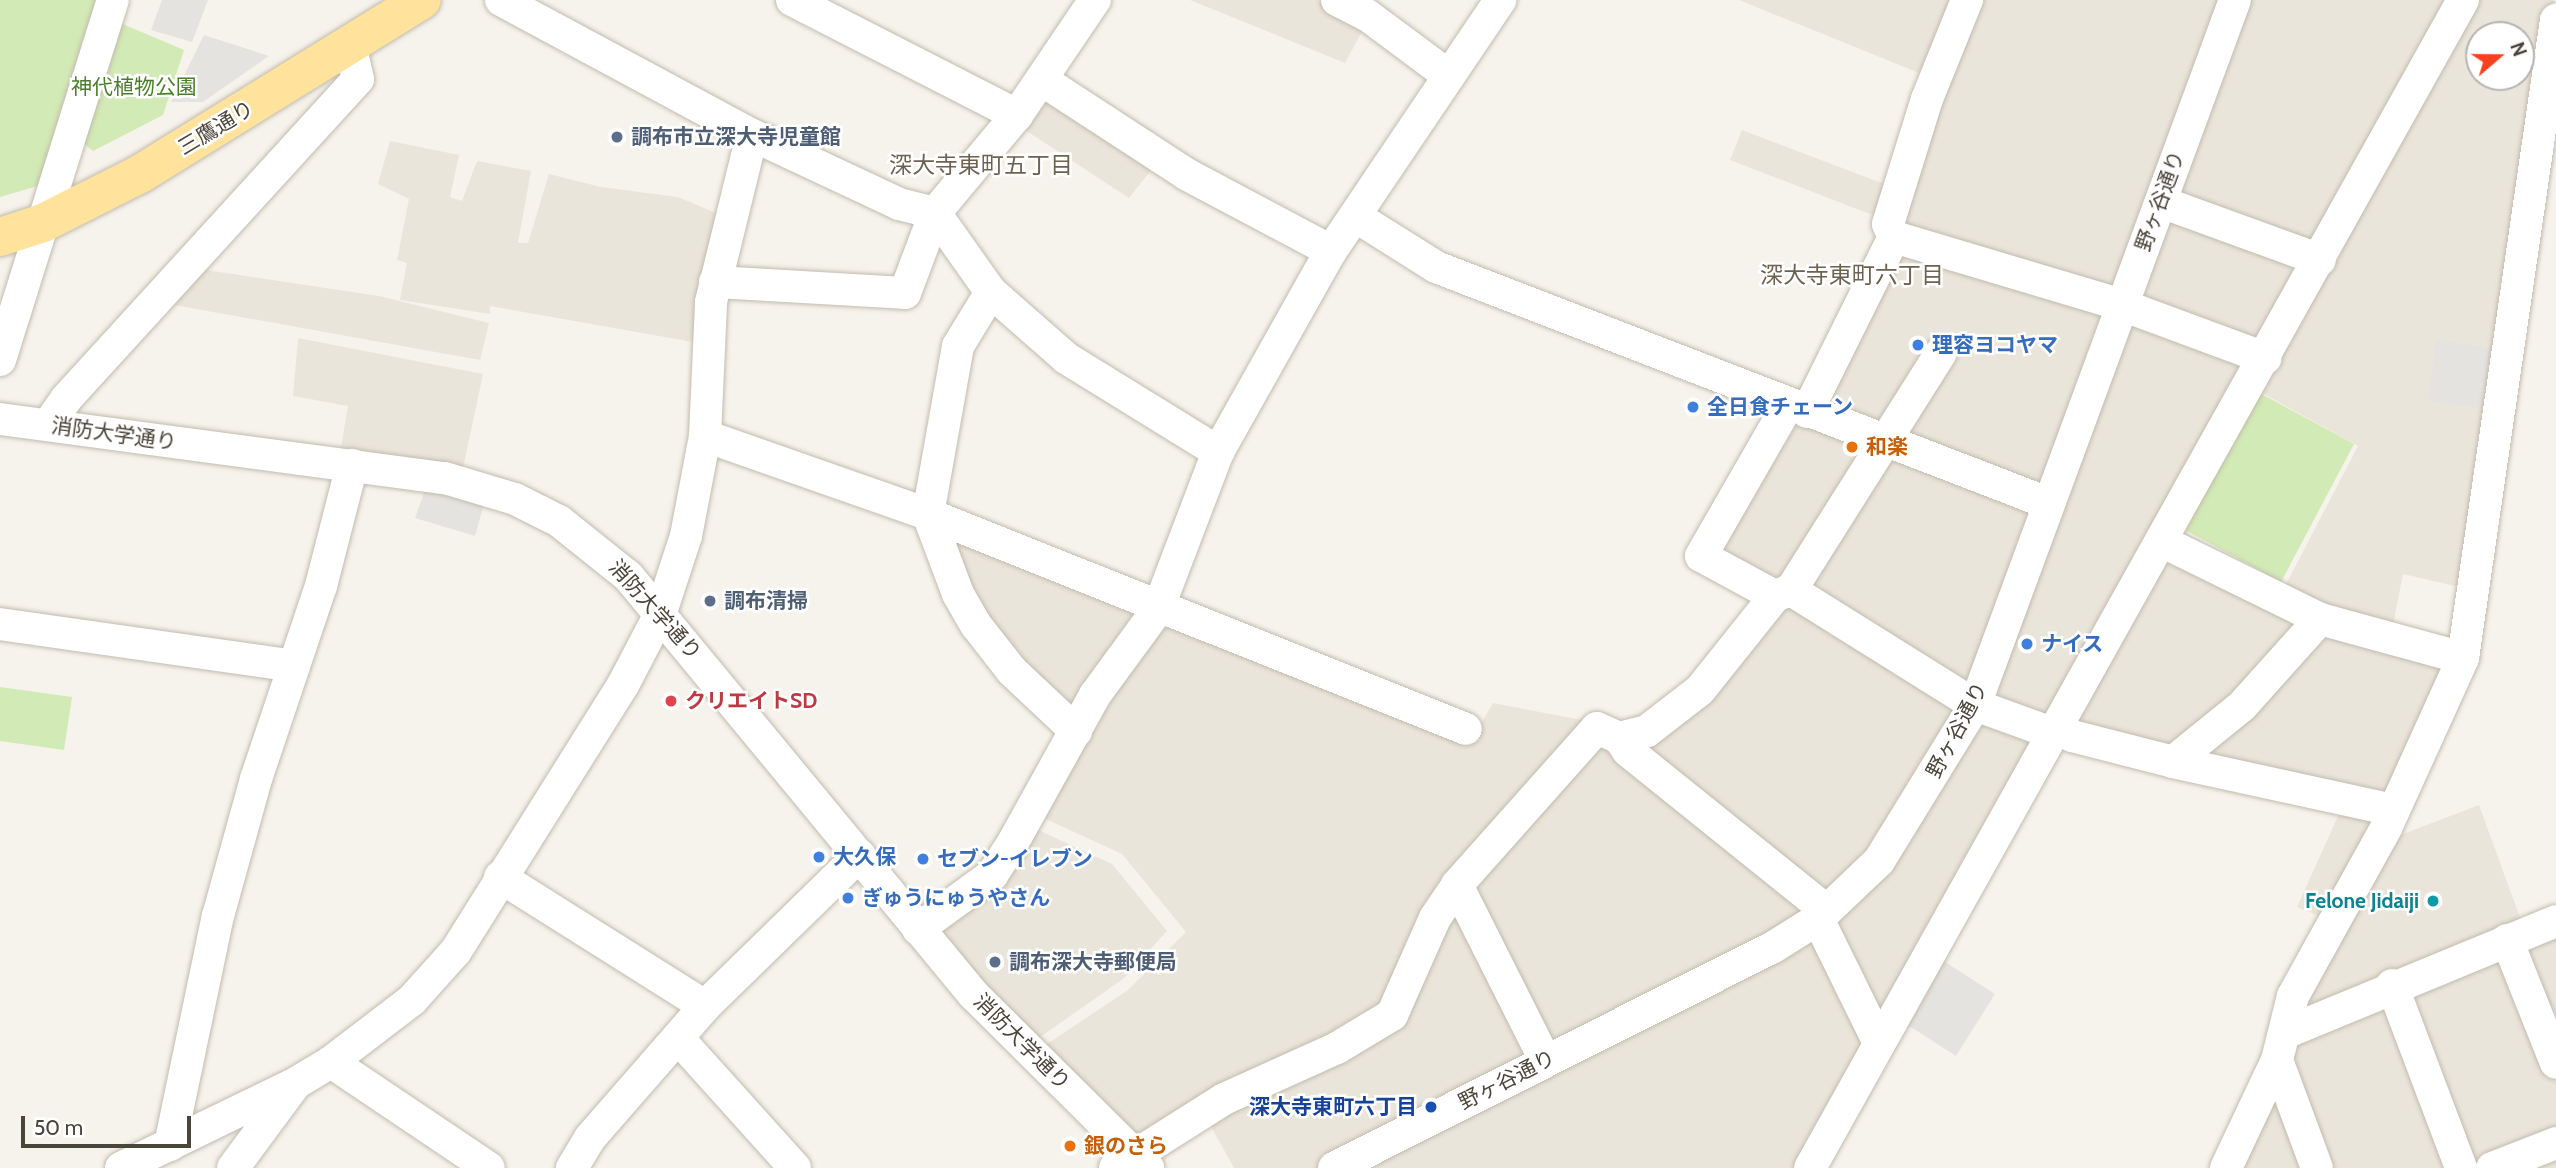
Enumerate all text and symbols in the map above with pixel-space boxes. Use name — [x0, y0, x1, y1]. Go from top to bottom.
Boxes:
north arrow — [2465, 21, 2535, 91]
text: N — [2505, 39, 2531, 60]
park label: 神代植物公園 — [71, 74, 197, 100]
street label: 三鷹通り — [174, 96, 258, 160]
place label: 調布市立深大寺児童館 — [631, 124, 841, 150]
marker: 調布市立深大寺児童館 — [609, 129, 625, 145]
street label: 野ヶ谷通り — [2130, 147, 2190, 255]
district label: 深大寺東町五丁目 — [889, 151, 1073, 179]
district label: 深大寺東町六丁目 — [1760, 261, 1944, 289]
place label: 理容ヨコヤマ — [1932, 332, 2058, 358]
marker: 理容ヨコヤマ — [1910, 337, 1926, 353]
place label: 全日食チェーン — [1707, 394, 1854, 420]
marker: 全日食チェーン — [1685, 399, 1701, 415]
street label: 消防大学通り — [50, 413, 178, 455]
place label: 和楽 — [1866, 434, 1908, 460]
marker: 和楽 — [1844, 439, 1860, 455]
street label: 消防大学通り — [603, 555, 707, 665]
place label: 調布清掃 — [724, 588, 808, 614]
marker: 調布清掃 — [702, 593, 718, 609]
place label: ナイス — [2041, 631, 2104, 657]
marker: ナイス — [2019, 636, 2035, 652]
street label: 野ヶ谷通り — [1921, 678, 1993, 782]
place label: クリエイトSD — [685, 688, 817, 714]
marker: クリエイトSD — [663, 693, 679, 709]
place label: 大久保 — [833, 844, 896, 870]
place label: セブン-イレブン — [937, 846, 1093, 872]
marker: 大久保 — [811, 849, 827, 865]
marker: セブン-イレブン — [915, 851, 931, 867]
place label: ぎゅうにゅうやさん — [862, 885, 1051, 911]
place label: Felone Jidaiji — [2305, 888, 2419, 914]
marker: ぎゅうにゅうやさん — [840, 890, 856, 906]
marker: Felone Jidaiji — [2425, 893, 2441, 909]
place label: 調布深大寺郵便局 — [1009, 949, 1177, 975]
marker: 調布深大寺郵便局 — [987, 954, 1003, 970]
street label: 消防大学通り — [969, 989, 1075, 1095]
street label: 野ヶ谷通り — [1455, 1045, 1559, 1115]
place label: 深大寺東町六丁目 — [1249, 1094, 1417, 1120]
marker: 深大寺東町六丁目 — [1423, 1099, 1439, 1115]
scale bar — [24, 1102, 194, 1146]
text: 50 m — [34, 1115, 83, 1140]
place label: 銀のさら — [1084, 1133, 1168, 1159]
marker: 銀のさら — [1062, 1138, 1078, 1154]

